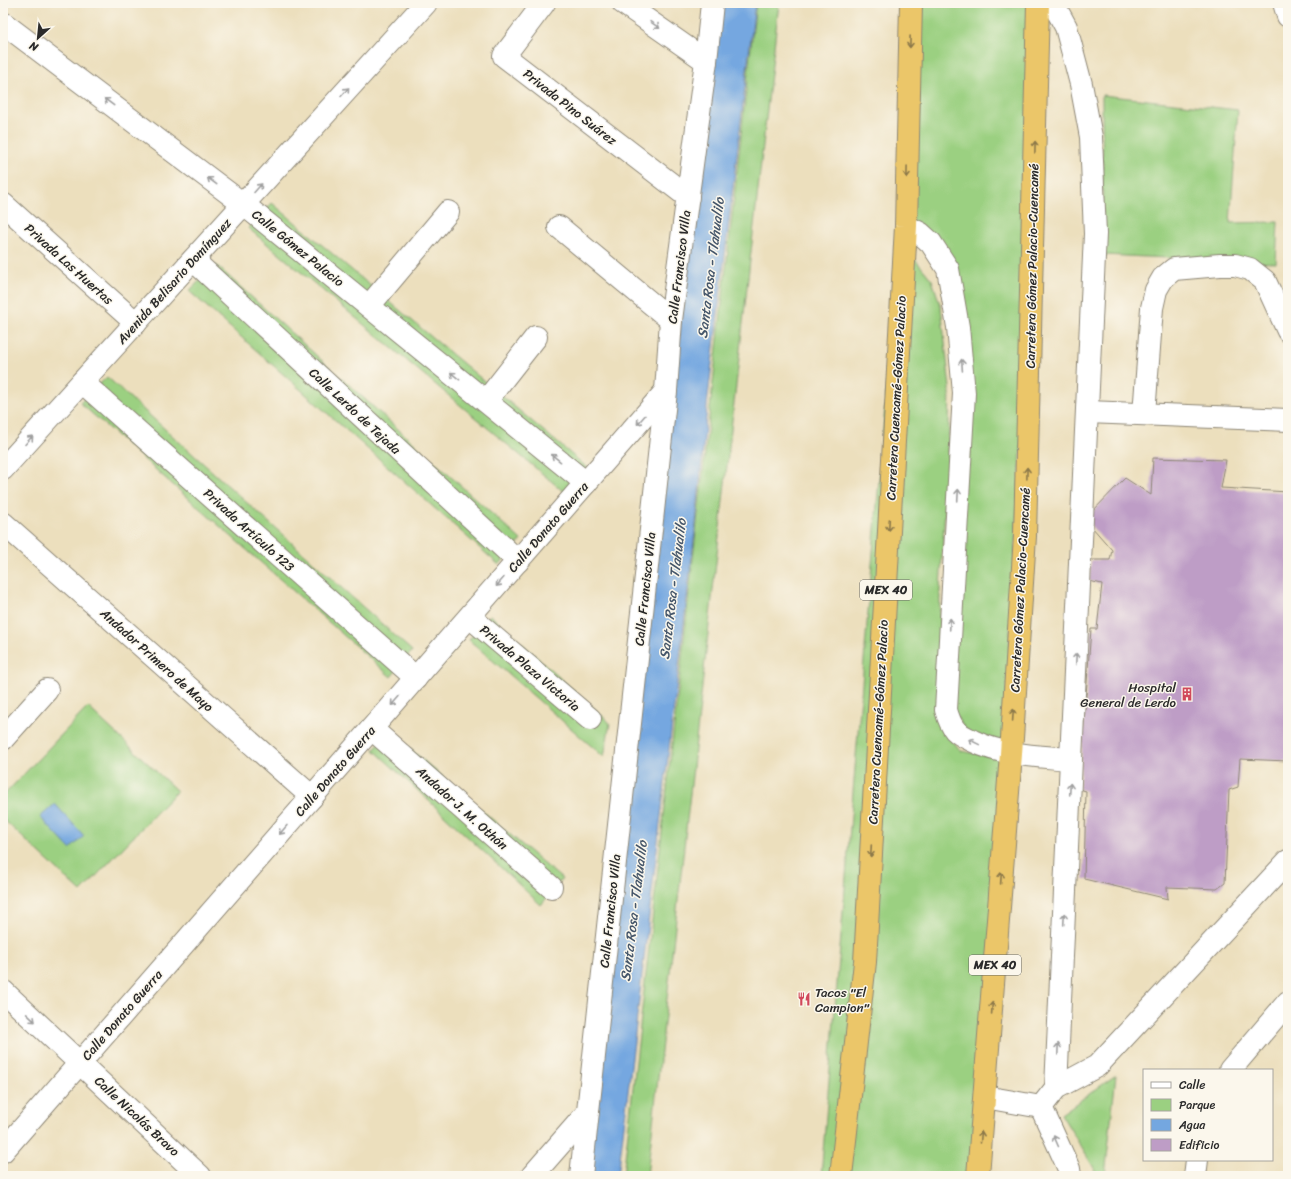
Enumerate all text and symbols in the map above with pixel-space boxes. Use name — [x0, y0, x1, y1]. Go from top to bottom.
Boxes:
north arrow — [18, 18, 58, 58]
one-way arrow — [649, 21, 660, 29]
one-way arrow — [907, 35, 914, 48]
text: N — [26, 36, 42, 57]
street label: Privada Pino Suárez — [518, 63, 623, 152]
one-way arrow — [340, 87, 350, 97]
one-way arrow — [103, 98, 114, 106]
one-way arrow — [1031, 141, 1038, 154]
street label: Carretera Gómez Palacio-Cuencamé — [1019, 163, 1045, 369]
one-way arrow — [903, 165, 911, 178]
one-way arrow — [207, 176, 218, 185]
one-way arrow — [253, 183, 262, 193]
water label: Santa Rosa - Tlahualilo — [690, 195, 732, 340]
street label: Calle Gómez Palacio — [247, 203, 350, 293]
street label: Calle Francisco Villa — [661, 208, 697, 325]
street label: Avenida Belisario Domínguez — [110, 212, 238, 350]
street label: Privada Las Huertas — [19, 217, 120, 311]
street label: Carretera Cuencamé-Gómez Palacio — [879, 295, 913, 501]
one-way arrow — [958, 359, 965, 372]
street label: Calle Lerdo de Tejada — [303, 362, 407, 460]
one-way arrow — [450, 372, 461, 381]
one-way arrow — [636, 415, 645, 426]
one-way arrow — [25, 435, 34, 445]
one-way arrow — [551, 454, 562, 463]
one-way arrow — [1023, 467, 1030, 480]
street label: Calle Donato Guerra — [502, 476, 595, 578]
street label: Privada Artículo 123 — [198, 482, 300, 578]
street label: Carretera Gómez Palacio-Cuencamé — [1003, 487, 1037, 693]
one-way arrow — [954, 489, 961, 502]
water label: Santa Rosa - Tlahualilo — [652, 516, 694, 661]
one-way arrow — [886, 518, 893, 531]
street label: Calle Francisco Villa — [628, 530, 662, 647]
one-way arrow — [496, 576, 505, 587]
road number: MEX 40 — [860, 580, 912, 600]
street label: Andador Primero de Mayo — [94, 602, 220, 718]
one-way arrow — [946, 618, 953, 631]
street label: Privada Plaza Victoria — [474, 619, 586, 718]
street label: Carretera Cuencamé-Gómez Palacio — [861, 619, 895, 825]
one-way arrow — [1072, 653, 1079, 666]
place label: Hospital General de Lerdo — [1080, 676, 1177, 714]
building icon: Hospital General de Lerdo — [1179, 686, 1195, 702]
one-way arrow — [392, 695, 401, 706]
one-way arrow — [1010, 709, 1017, 722]
street label: Calle Donato Guerra — [289, 720, 382, 822]
one-way arrow — [968, 737, 980, 745]
street label: Andador J. M. Othón — [410, 759, 513, 856]
one-way arrow — [1066, 783, 1073, 796]
one-way arrow — [279, 825, 288, 835]
water label: Santa Rosa - Tlahualilo — [613, 838, 655, 983]
one-way arrow — [867, 844, 875, 857]
street label: Calle Francisco Villa — [593, 852, 627, 969]
one-way arrow — [998, 872, 1005, 885]
one-way arrow — [1060, 913, 1068, 926]
road number: MEX 40 — [969, 955, 1021, 975]
street label: Calle Donato Guerra — [76, 964, 169, 1066]
place label: Tacos "El Campion" — [815, 981, 871, 1019]
restaurant icon: Tacos "El Campion" — [796, 991, 812, 1007]
one-way arrow — [988, 1002, 995, 1015]
one-way arrow — [26, 1013, 36, 1022]
one-way arrow — [1054, 1043, 1062, 1056]
legend — [1143, 1069, 1273, 1161]
street label: Calle Nicolás Bravo — [89, 1070, 185, 1162]
text: Calle — [1179, 1074, 1206, 1096]
text: Parque — [1179, 1094, 1216, 1116]
text: Agua — [1178, 1114, 1206, 1136]
one-way arrow — [978, 1131, 985, 1144]
text: Edificio — [1179, 1134, 1219, 1156]
one-way arrow — [1052, 1135, 1059, 1147]

